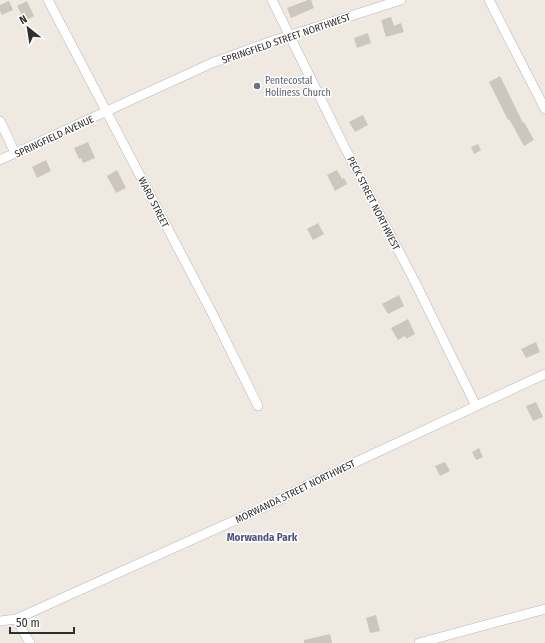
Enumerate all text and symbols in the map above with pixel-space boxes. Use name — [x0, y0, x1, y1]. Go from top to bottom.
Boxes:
north arrow — [8, 8, 48, 48]
street label: SPRINGFIELD STREET NORTHWEST — [220, 11, 353, 67]
text: N — [17, 12, 29, 27]
place label: Pentecostal Holiness Church — [265, 75, 331, 99]
marker: Pentecostal Holiness Church — [252, 81, 262, 91]
street label: SPRINGFIELD AVENUE — [13, 113, 96, 160]
street label: PECK STREET NORTHWEST — [344, 155, 402, 253]
street label: WARD STREET — [135, 175, 171, 230]
street label: MORWANDA STREET NORTHWEST — [234, 457, 358, 526]
district label: Morwanda Park — [227, 531, 298, 544]
scale bar — [10, 609, 74, 635]
text: 50 m — [16, 616, 40, 630]

